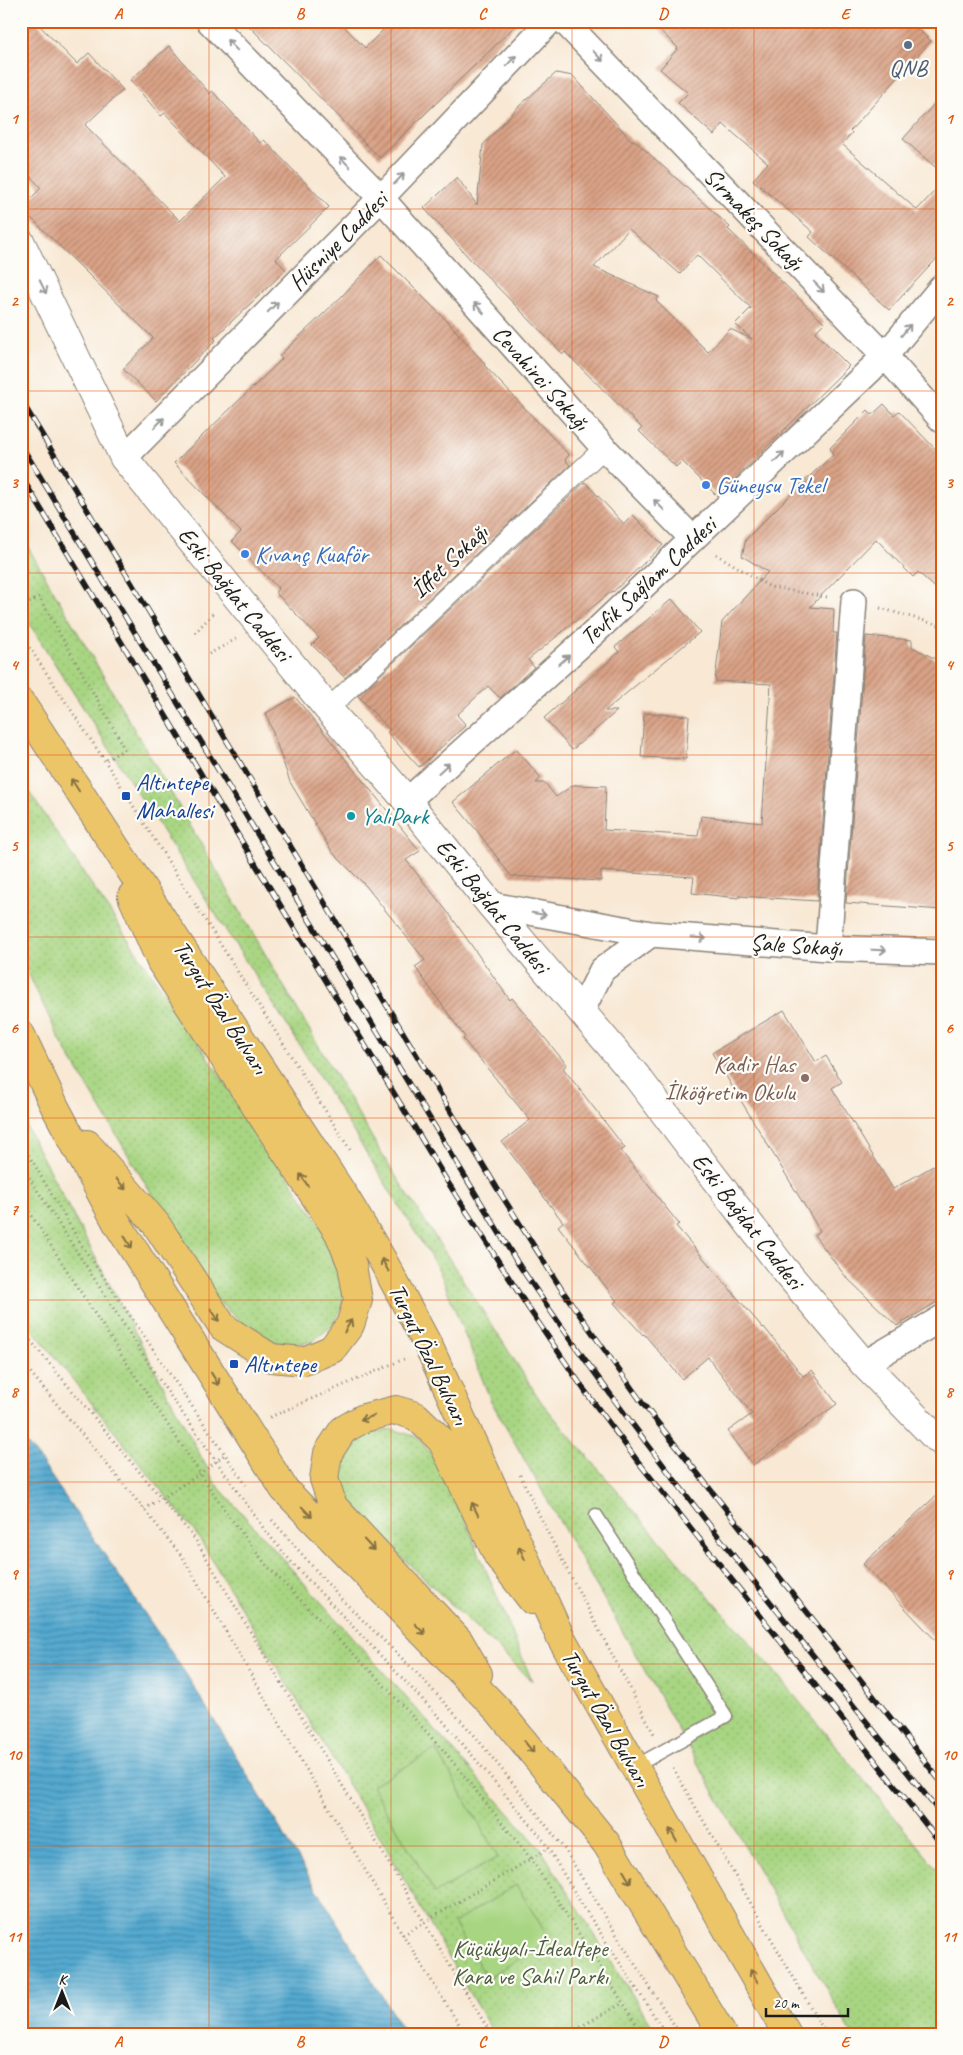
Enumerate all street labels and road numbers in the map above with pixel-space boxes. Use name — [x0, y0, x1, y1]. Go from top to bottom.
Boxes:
street label: Sırmakeş Sokağı — [697, 161, 812, 278]
street label: Hüsniye Caddesi — [282, 183, 396, 297]
street label: Cevahirci Sokağı — [486, 319, 597, 438]
street label: Tevfik Sağlam Caddesi — [574, 509, 724, 652]
street label: İffet Sokağı — [404, 517, 495, 604]
street label: Eski Bağdat Caddesi — [172, 521, 300, 669]
street label: Eski Bağdat Caddesi — [430, 833, 558, 981]
street label: Şale Sokağı — [749, 927, 845, 963]
street label: Turgut Özal Bulvarı — [167, 934, 276, 1081]
street label: Eski Bağdat Caddesi — [686, 1147, 812, 1297]
street label: Turgut Özal Bulvarı — [382, 1278, 477, 1431]
street label: Turgut Özal Bulvarı — [555, 1644, 658, 1793]

